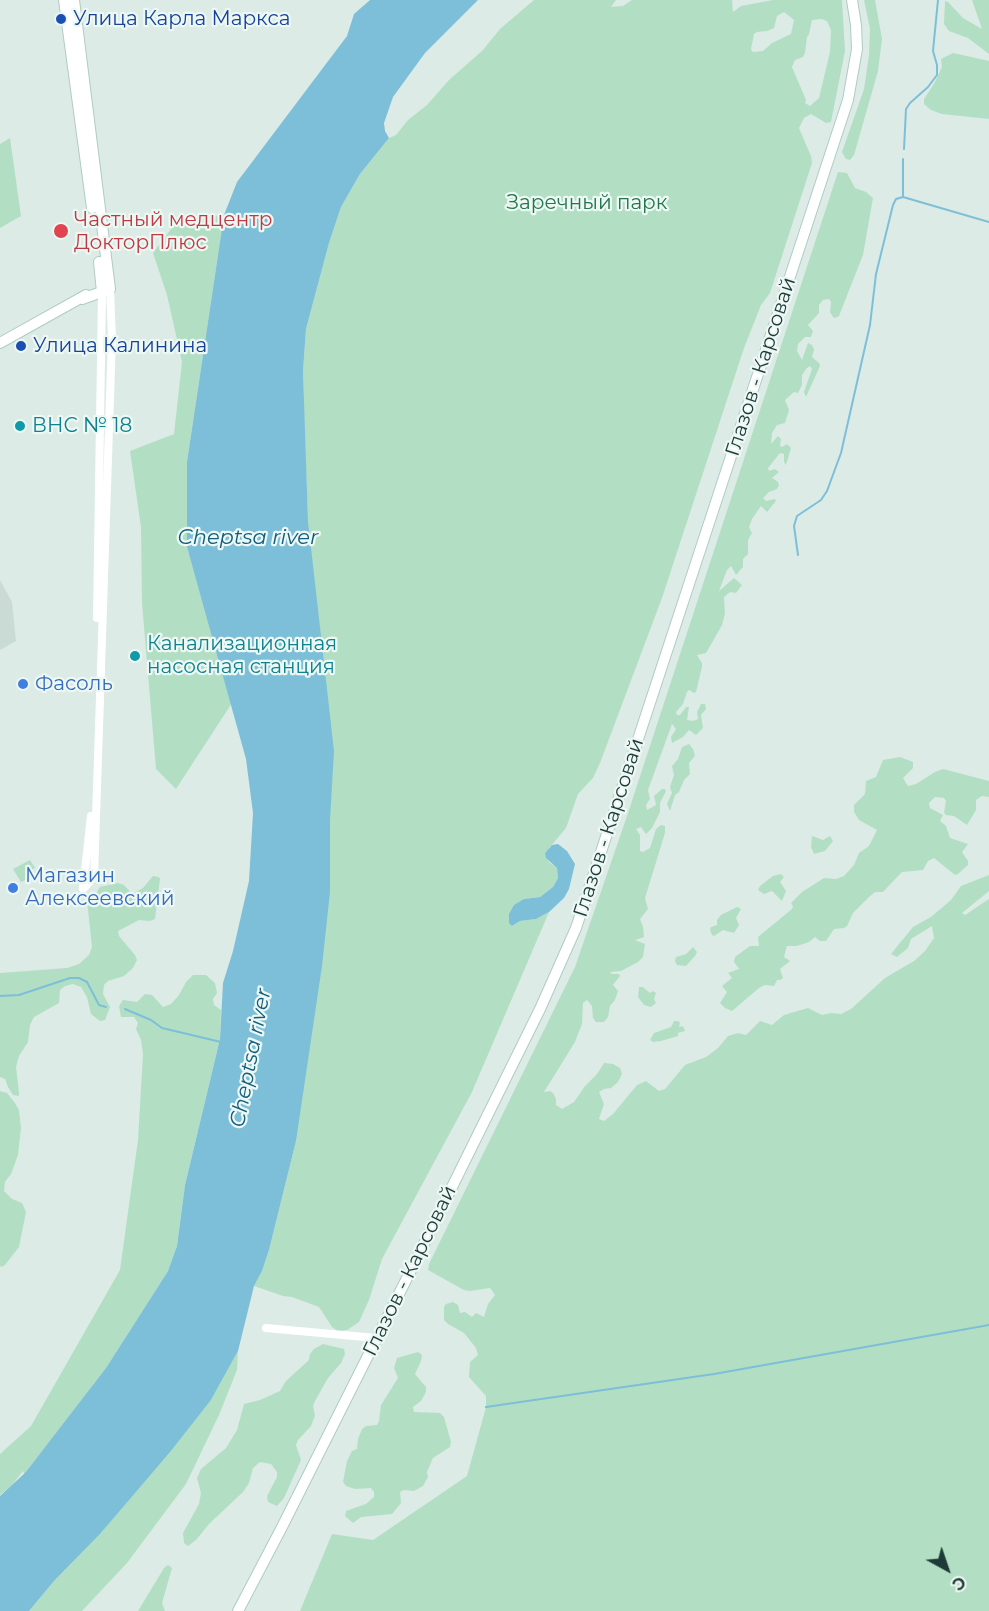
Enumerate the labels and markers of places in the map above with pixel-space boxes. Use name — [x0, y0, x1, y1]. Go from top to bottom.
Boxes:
place label: Улица Карла Маркса — [73, 7, 290, 31]
marker: Улица Карла Маркса — [54, 12, 68, 26]
place label: Частный медцентр ДокторПлюс — [74, 208, 272, 255]
marker: Частный медцентр ДокторПлюс — [52, 222, 70, 240]
place label: Улица Калинина — [33, 334, 207, 358]
marker: Улица Калинина — [14, 339, 28, 353]
place label: ВНС № 18 — [32, 414, 132, 438]
marker: ВНС № 18 — [13, 419, 27, 433]
place label: Канализационная насосная станция — [147, 632, 337, 679]
marker: Канализационная насосная станция — [128, 649, 142, 663]
place label: Фасоль — [35, 672, 113, 696]
marker: Фасоль — [16, 677, 30, 691]
place label: Магазин Алексеевский — [25, 864, 175, 911]
marker: Магазин Алексеевский — [6, 881, 20, 895]

